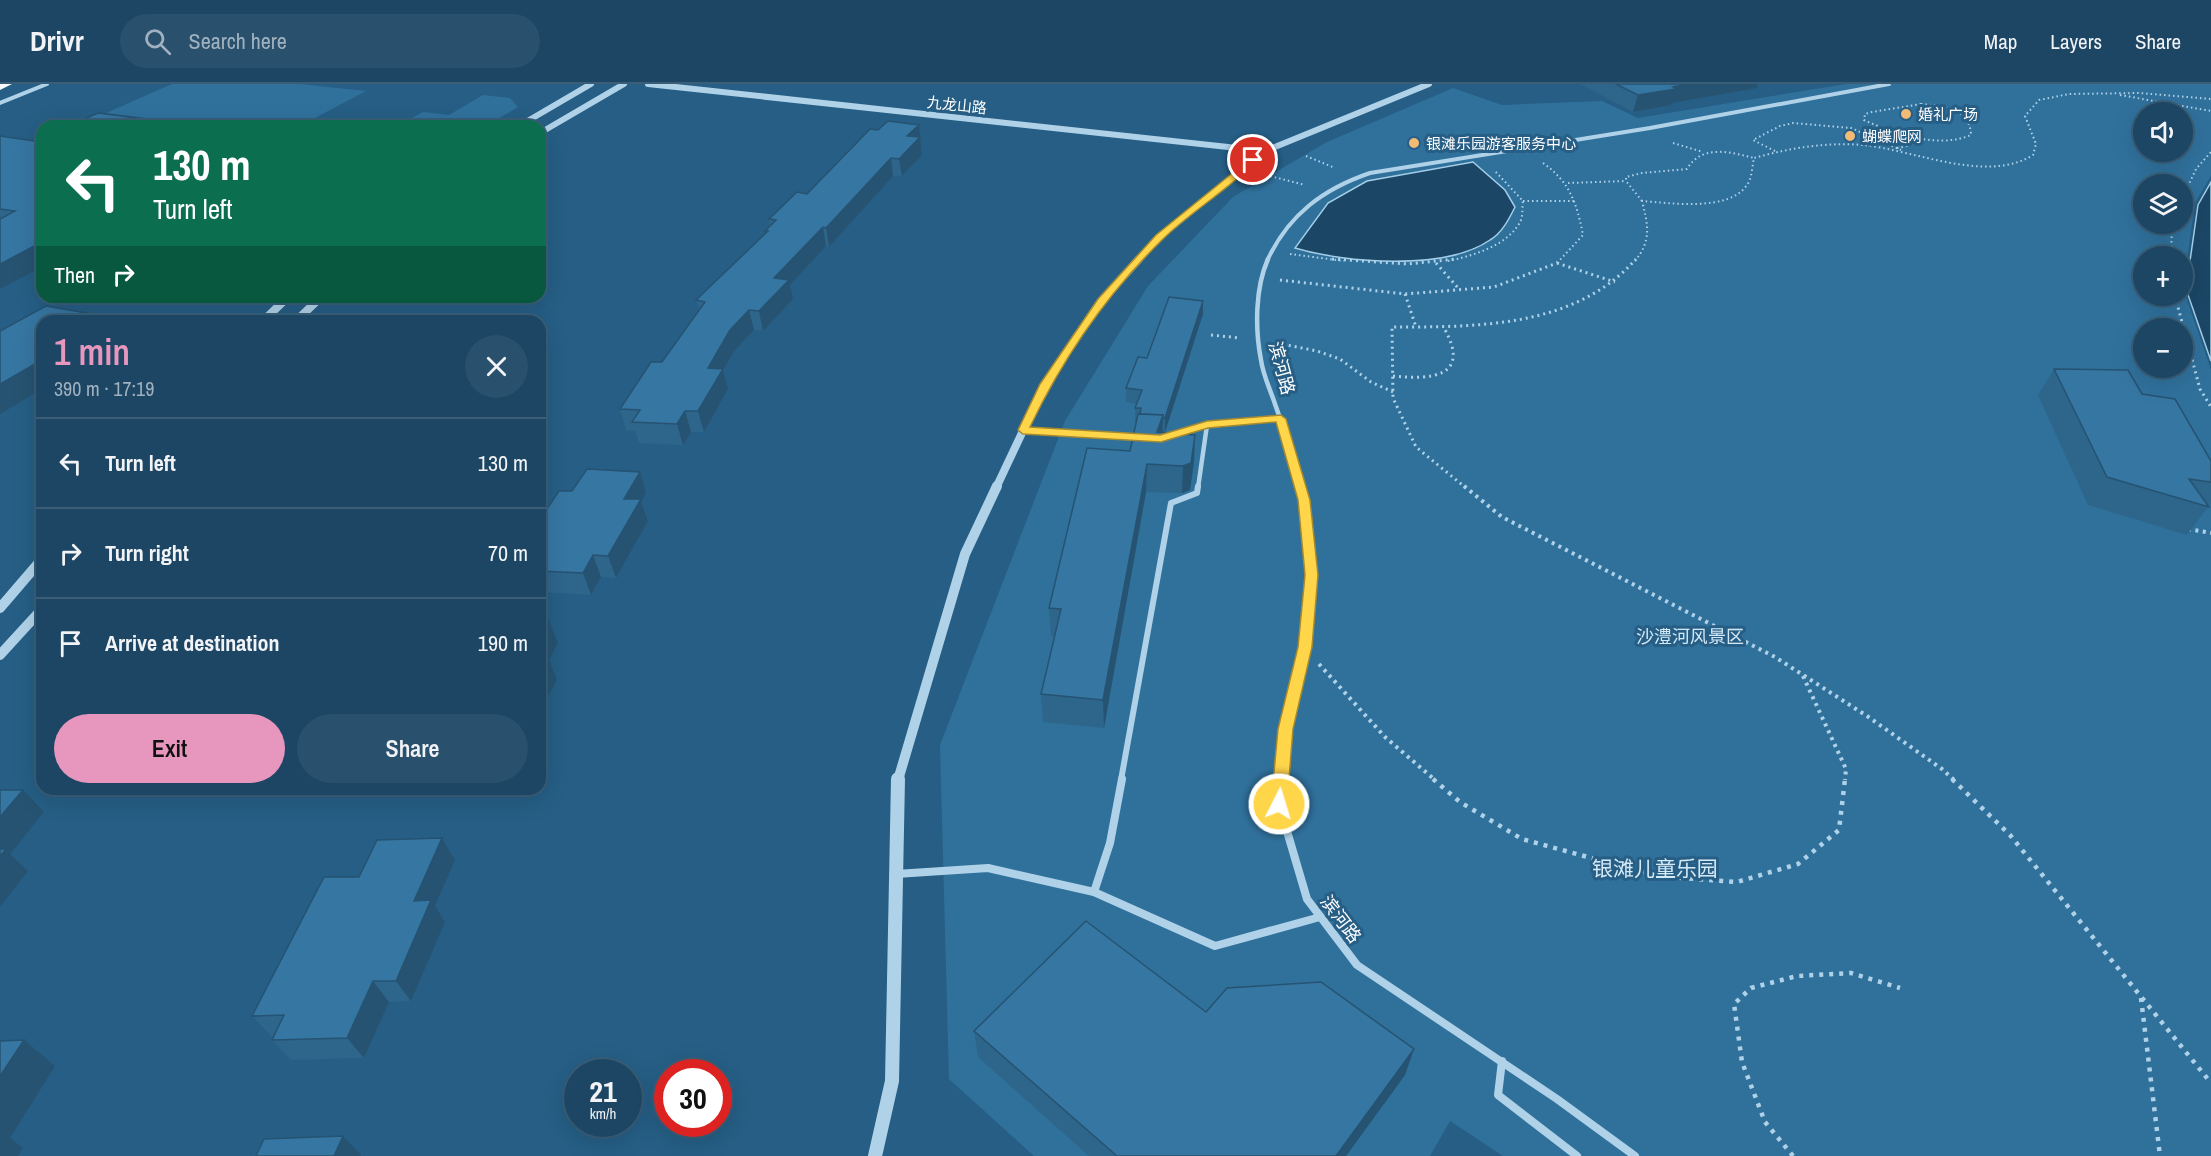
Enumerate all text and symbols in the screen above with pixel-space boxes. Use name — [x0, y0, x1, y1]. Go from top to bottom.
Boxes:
search box — [120, 14, 540, 68]
text: Drivr — [30, 22, 84, 60]
icon: search — [141, 25, 174, 58]
text: Search here — [189, 26, 287, 56]
text: Map — [1984, 27, 2017, 56]
text: Layers — [2050, 27, 2102, 56]
text: Share — [2135, 27, 2181, 56]
street label: 九龙山路 — [926, 91, 988, 119]
map controls — [2133, 102, 2193, 378]
button: sound — [2133, 102, 2193, 162]
place label: 婚礼广场 — [1918, 104, 1978, 125]
marker: 婚礼广场 — [1899, 107, 1913, 121]
place label: 蝴蝶爬网 — [1862, 126, 1922, 147]
marker: 蝴蝶爬网 — [1843, 129, 1857, 143]
place label: 银滩乐园游客服务中心 — [1426, 133, 1576, 154]
pin — [1227, 134, 1278, 185]
marker: 银滩乐园游客服务中心 — [1407, 136, 1421, 150]
text: 130 m — [153, 137, 251, 193]
icon: arrive — [1236, 143, 1269, 176]
icon: left — [54, 144, 132, 222]
button: layers — [2133, 174, 2193, 234]
text: Turn left — [153, 191, 232, 227]
button: + — [2133, 246, 2193, 306]
icon: right — [107, 258, 140, 291]
text: Then — [54, 260, 95, 290]
button: − — [2133, 318, 2193, 378]
text: 1 min — [54, 328, 130, 376]
button: close — [465, 335, 528, 398]
street label: 滨河路 — [1263, 339, 1301, 397]
text: 390 m · 17:19 — [54, 375, 154, 402]
icon: left — [54, 447, 87, 480]
text: Turn left — [105, 448, 176, 478]
text: 130 m — [478, 448, 528, 478]
icon: right — [54, 537, 87, 570]
text: Turn right — [105, 538, 189, 568]
text: 70 m — [488, 538, 528, 568]
park label: 沙澧河风景区 — [1636, 624, 1744, 649]
icon: arrive — [54, 627, 87, 660]
text: Arrive at destination — [105, 628, 279, 658]
text: 190 m — [478, 628, 528, 658]
button: Exit — [54, 714, 285, 783]
button: Share — [297, 714, 528, 783]
position arrow — [1247, 772, 1311, 836]
park label: 银滩儿童乐园 — [1592, 854, 1718, 883]
street label: 滨河路 — [1315, 890, 1367, 948]
speed limit sign: 30 — [654, 1059, 732, 1137]
text: 21 — [589, 1071, 617, 1111]
text: km/h — [590, 1103, 616, 1124]

